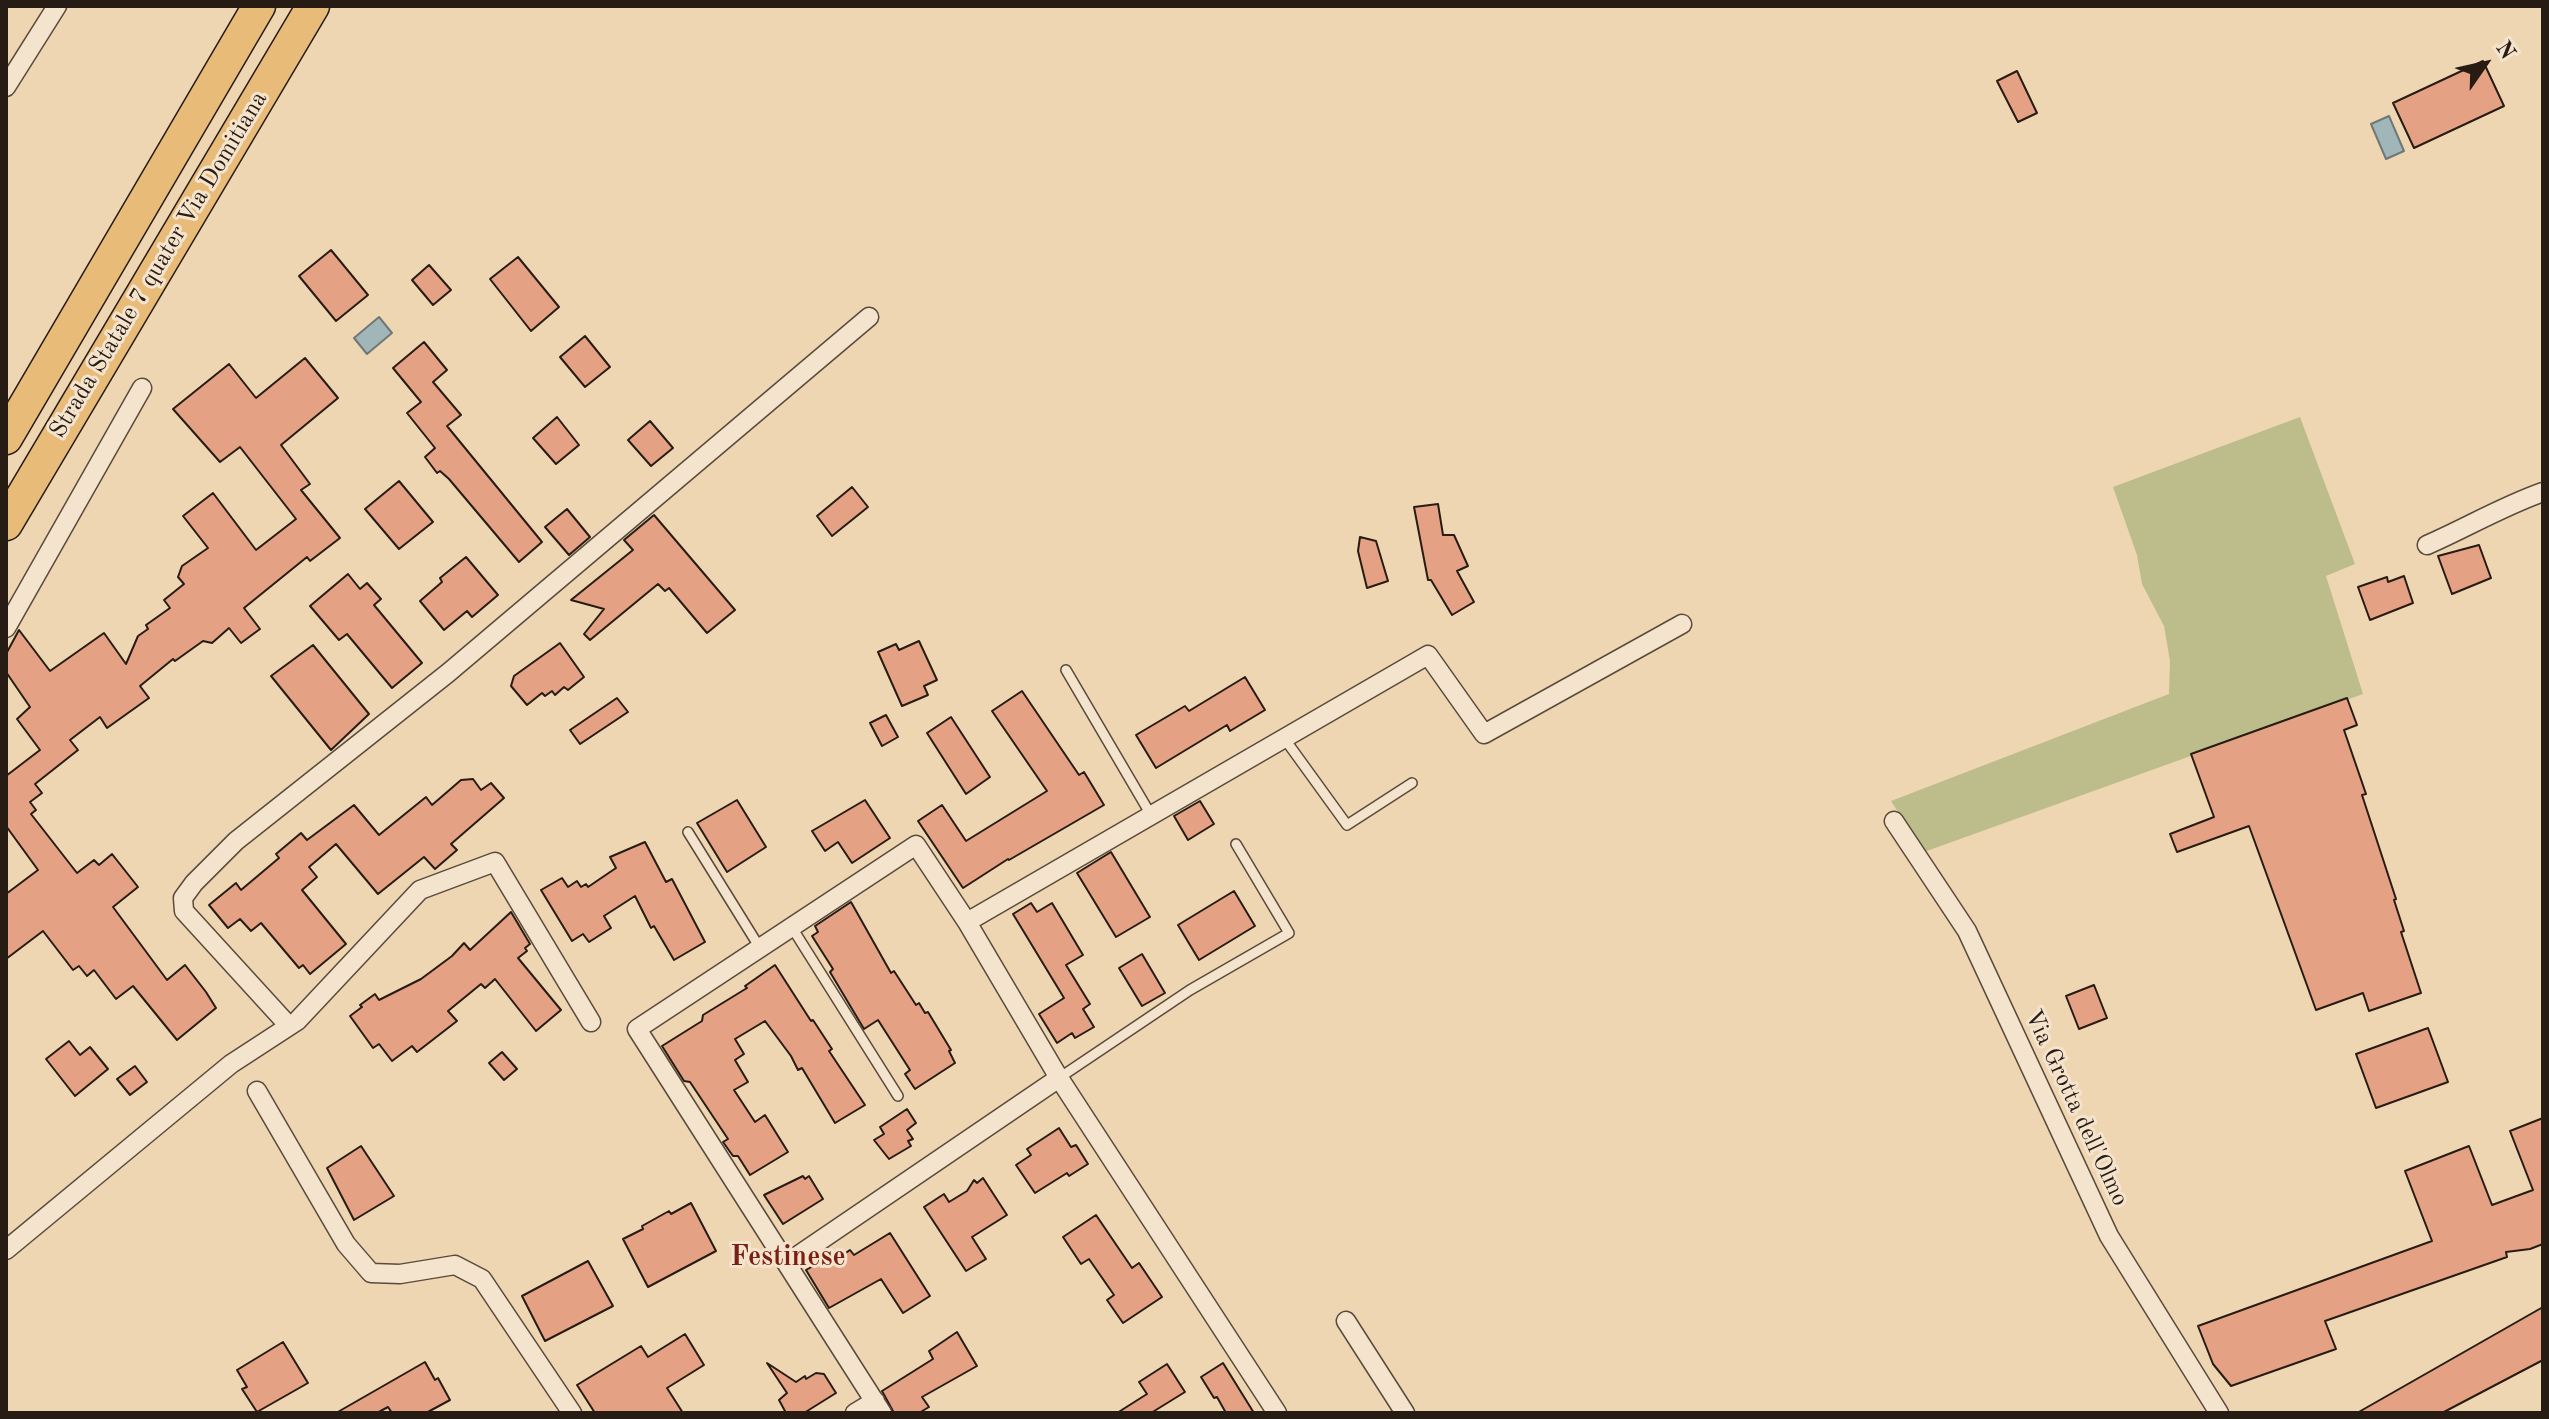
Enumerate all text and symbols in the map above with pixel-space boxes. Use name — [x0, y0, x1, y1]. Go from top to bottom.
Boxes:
north arrow — [2445, 24, 2525, 104]
text: N — [2491, 37, 2519, 64]
street label: Strada Statale 7 quater Via Domitiana — [44, 86, 274, 444]
street label: Via Grotta dell'Olmo — [2018, 1005, 2134, 1211]
district label: Festinese — [730, 1241, 846, 1275]

